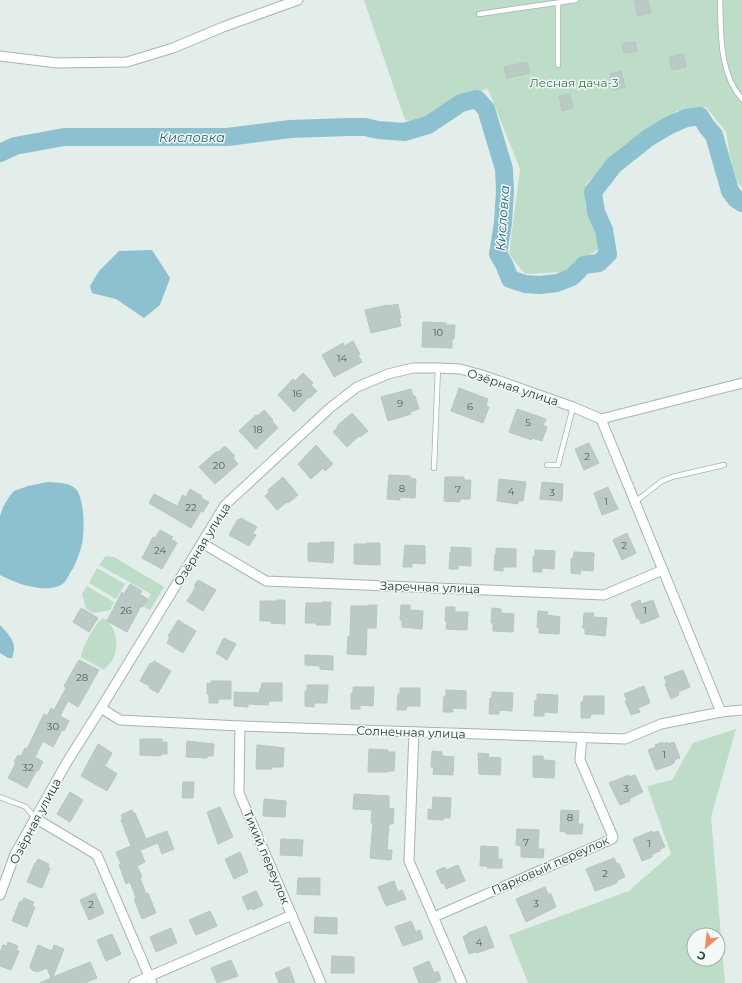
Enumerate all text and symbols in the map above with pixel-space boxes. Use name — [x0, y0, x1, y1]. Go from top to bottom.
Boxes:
park label: Лесная дача-3 — [529, 75, 619, 90]
water label: Кисловка — [159, 129, 225, 145]
water label: Кисловка — [492, 185, 512, 251]
house number: 10 — [433, 326, 443, 339]
house number: 14 — [337, 352, 347, 365]
street label: Озёрная улица — [465, 365, 561, 409]
house number: 16 — [292, 387, 302, 400]
house number: 9 — [397, 397, 403, 410]
house number: 6 — [467, 400, 473, 413]
house number: 5 — [525, 416, 531, 429]
house number: 18 — [253, 423, 263, 436]
house number: 2 — [584, 450, 590, 463]
house number: 20 — [213, 459, 226, 472]
house number: 8 — [399, 482, 405, 495]
house number: 7 — [455, 483, 461, 496]
house number: 4 — [508, 485, 515, 498]
house number: 3 — [549, 486, 555, 499]
house number: 1 — [604, 495, 608, 508]
street label: Озёрная улица — [170, 500, 234, 588]
house number: 22 — [185, 501, 197, 514]
house number: 2 — [621, 539, 627, 552]
house number: 24 — [154, 544, 166, 557]
street label: Заречная улица — [380, 578, 480, 596]
house number: 26 — [120, 604, 132, 617]
house number: 1 — [643, 604, 647, 617]
house number: 28 — [76, 671, 88, 684]
house number: 30 — [47, 720, 60, 733]
street label: Солнечная улица — [356, 723, 466, 741]
house number: 1 — [662, 748, 666, 761]
house number: 32 — [22, 761, 34, 774]
street label: Озёрная улица — [6, 775, 64, 867]
house number: 3 — [623, 782, 629, 795]
street label: Тихий переулок — [240, 808, 294, 906]
house number: 8 — [567, 811, 573, 824]
street label: Парковый переулок — [489, 832, 611, 898]
house number: 7 — [523, 836, 529, 849]
house number: 1 — [647, 837, 651, 850]
house number: 2 — [602, 867, 608, 880]
house number: 3 — [533, 897, 539, 910]
house number: 2 — [88, 898, 94, 911]
north arrow — [686, 927, 726, 967]
house number: 4 — [476, 936, 483, 949]
text: С — [694, 948, 708, 964]

